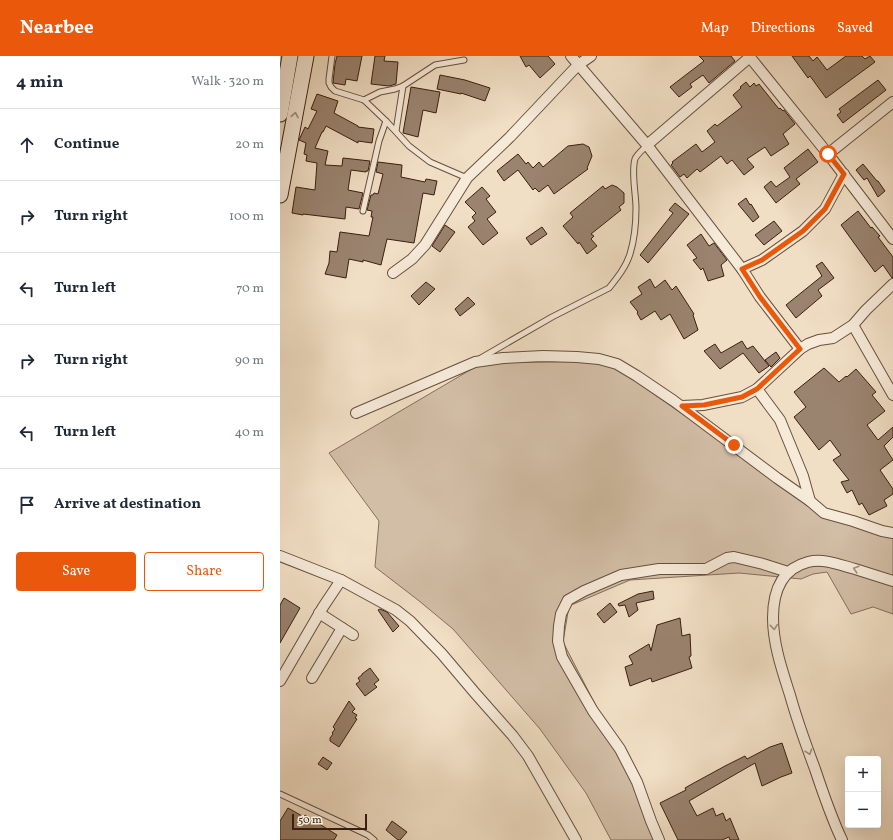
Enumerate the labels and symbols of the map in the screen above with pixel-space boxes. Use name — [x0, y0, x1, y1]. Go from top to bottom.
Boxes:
one-way arrow — [290, 112, 299, 118]
route start — [819, 145, 837, 163]
route end — [725, 436, 743, 454]
one-way arrow — [852, 565, 859, 574]
one-way arrow — [769, 624, 778, 630]
one-way arrow — [804, 748, 812, 755]
scale bar — [292, 812, 367, 831]

